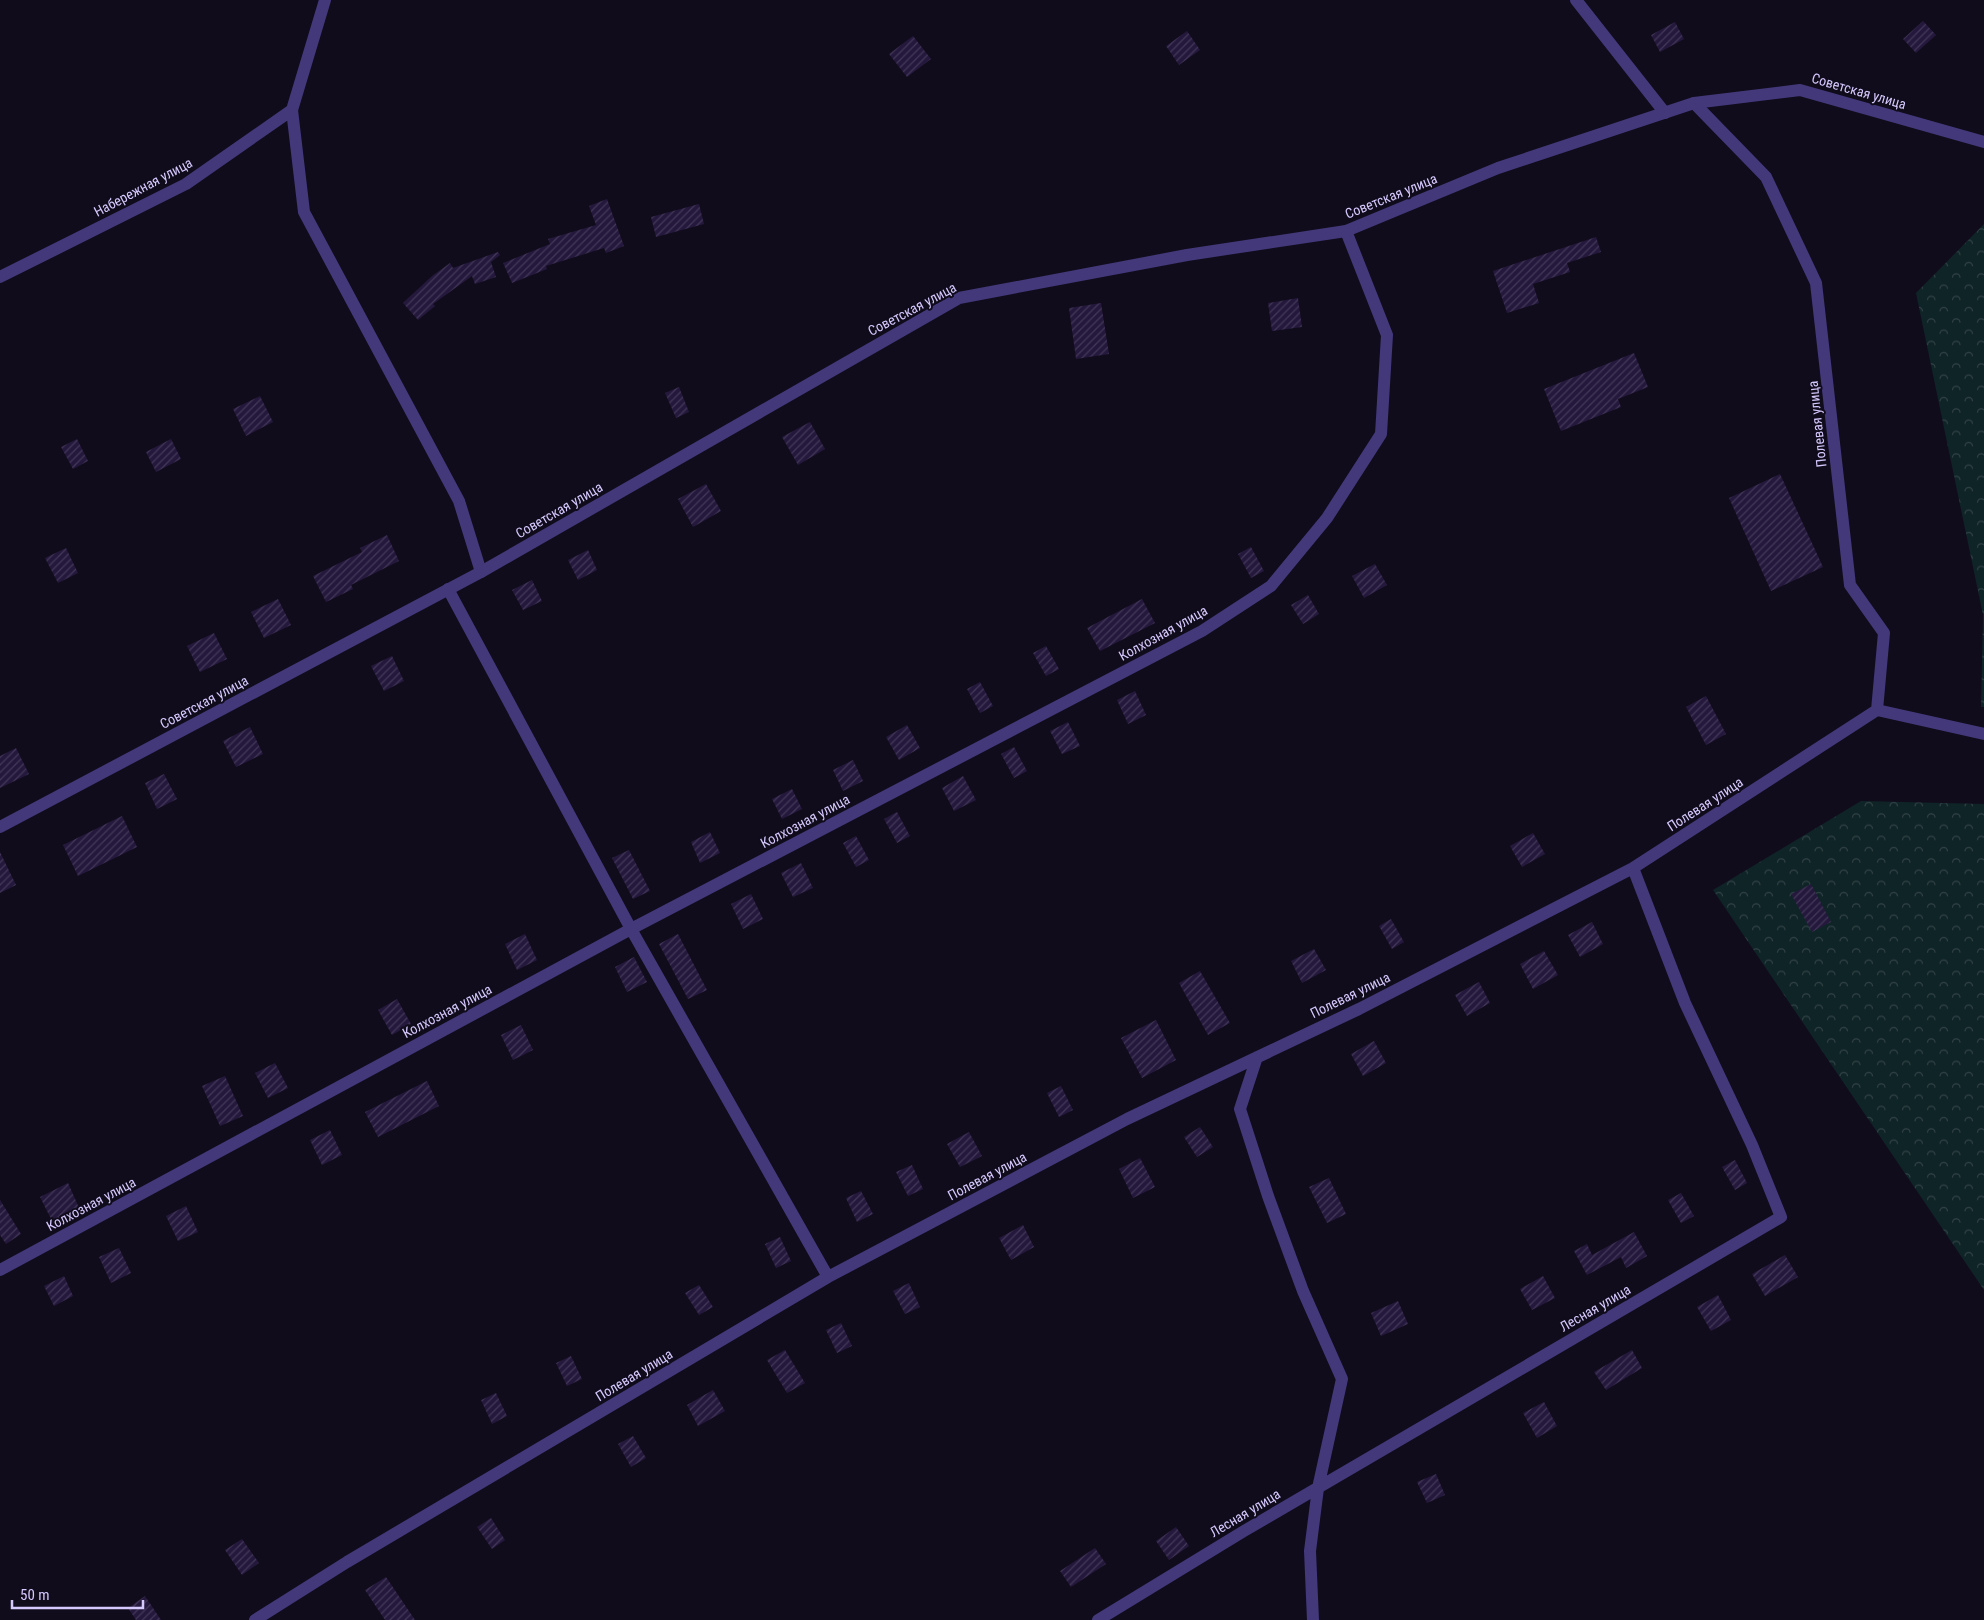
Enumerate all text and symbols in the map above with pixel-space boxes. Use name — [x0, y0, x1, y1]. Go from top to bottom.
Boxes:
street label: Советская улица — [1810, 70, 1908, 112]
street label: Набережная улица — [91, 154, 195, 220]
street label: Советская улица — [1343, 170, 1439, 222]
street label: Советская улица — [865, 279, 959, 339]
street label: Полевая улица — [1805, 380, 1829, 468]
street label: Советская улица — [513, 479, 605, 541]
street label: Колхозная улица — [1116, 602, 1210, 664]
street label: Советская улица — [157, 672, 251, 732]
street label: Полевая улица — [1664, 774, 1746, 834]
street label: Колхозная улица — [758, 791, 852, 851]
street label: Полевая улица — [1307, 969, 1393, 1021]
street label: Колхозная улица — [400, 981, 494, 1041]
street label: Полевая улица — [945, 1149, 1029, 1203]
street label: Колхозная улица — [44, 1174, 138, 1234]
street label: Лесная улица — [1557, 1281, 1633, 1335]
street label: Полевая улица — [593, 1346, 675, 1404]
street label: Лесная улица — [1207, 1486, 1283, 1540]
scale bar — [12, 1578, 144, 1610]
text: 50 m — [20, 1586, 50, 1604]

